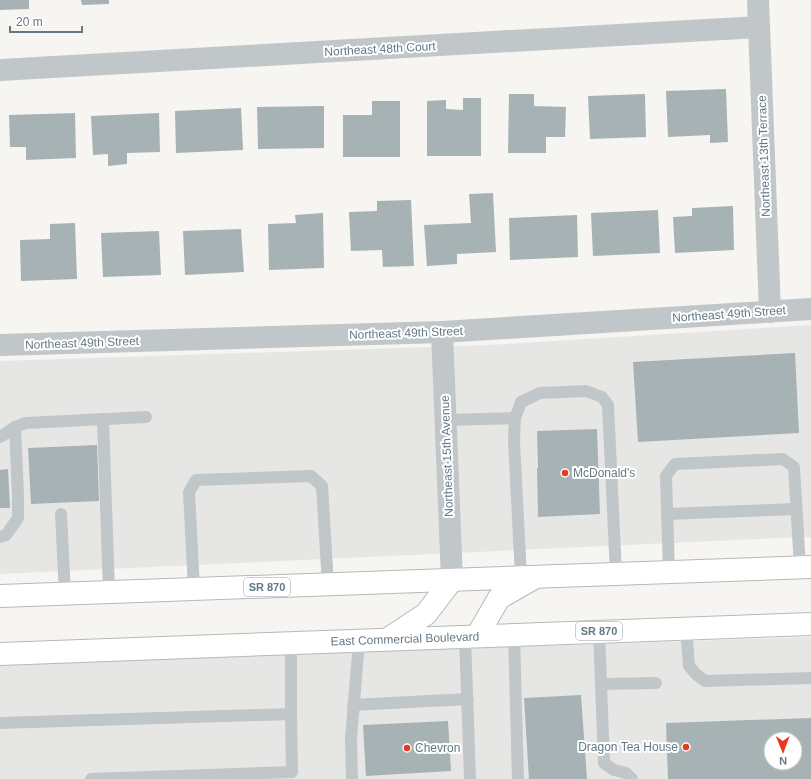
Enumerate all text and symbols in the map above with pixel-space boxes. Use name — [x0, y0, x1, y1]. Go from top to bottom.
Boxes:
scale bar — [10, 8, 82, 34]
text: 20 m — [16, 15, 43, 29]
street label: Northeast 48th Court — [324, 39, 437, 59]
street label: Northeast 13th Terrace — [755, 95, 773, 217]
street label: Northeast 49th Street — [672, 303, 787, 325]
street label: Northeast 49th Street — [349, 324, 464, 342]
street label: Northeast 49th Street — [25, 334, 140, 352]
street label: Northeast 15th Avenue — [438, 395, 456, 517]
place label: McDonald's — [573, 466, 635, 480]
marker: McDonald's — [560, 468, 570, 478]
road number: SR 870 — [244, 578, 290, 596]
road number: SR 870 — [576, 622, 622, 640]
street label: East Commercial Boulevard — [330, 629, 480, 649]
north arrow — [763, 731, 803, 771]
place label: Dragon Tea House — [578, 740, 678, 754]
place label: Chevron — [415, 741, 460, 755]
marker: Dragon Tea House — [681, 742, 691, 752]
marker: Chevron — [402, 743, 412, 753]
text: N — [779, 755, 787, 767]

